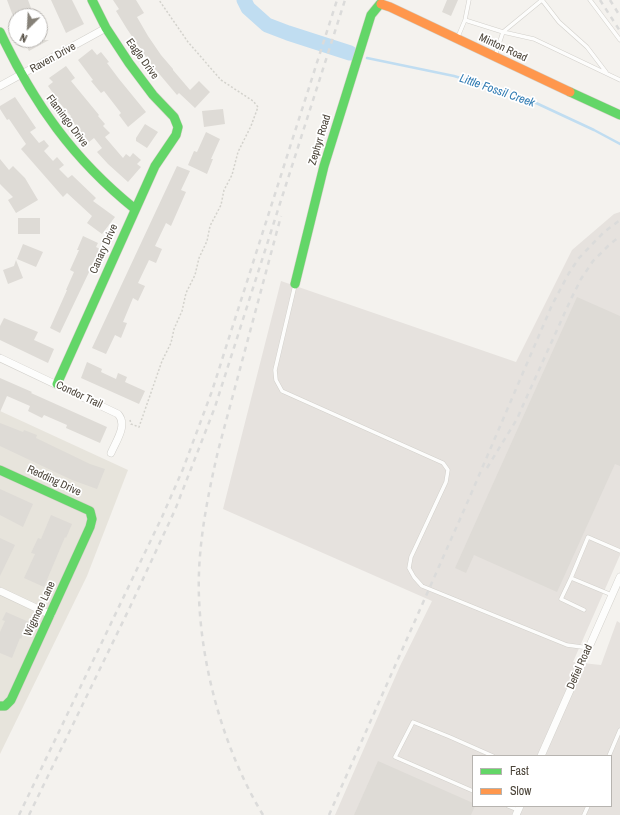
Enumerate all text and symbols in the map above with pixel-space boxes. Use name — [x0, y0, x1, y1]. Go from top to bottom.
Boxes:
north arrow — [8, 8, 48, 48]
text: N — [18, 30, 29, 46]
street label: Minton Road — [477, 31, 529, 65]
street label: Eagle Drive — [123, 36, 161, 82]
street label: Raven Drive — [28, 40, 78, 76]
water label: Little Fossil Creek — [457, 71, 537, 111]
street label: Flamingo Drive — [43, 92, 91, 150]
street label: Zephyr Road — [306, 113, 334, 167]
street label: Canary Drive — [87, 222, 121, 276]
street label: Condor Trail — [54, 378, 104, 412]
street label: Redding Drive — [25, 463, 83, 499]
street label: Wigmore Lane — [22, 579, 58, 639]
street label: Defiel Road — [564, 643, 596, 691]
legend — [472, 755, 612, 807]
text: Fast — [510, 763, 529, 779]
text: Slow — [510, 783, 531, 799]

